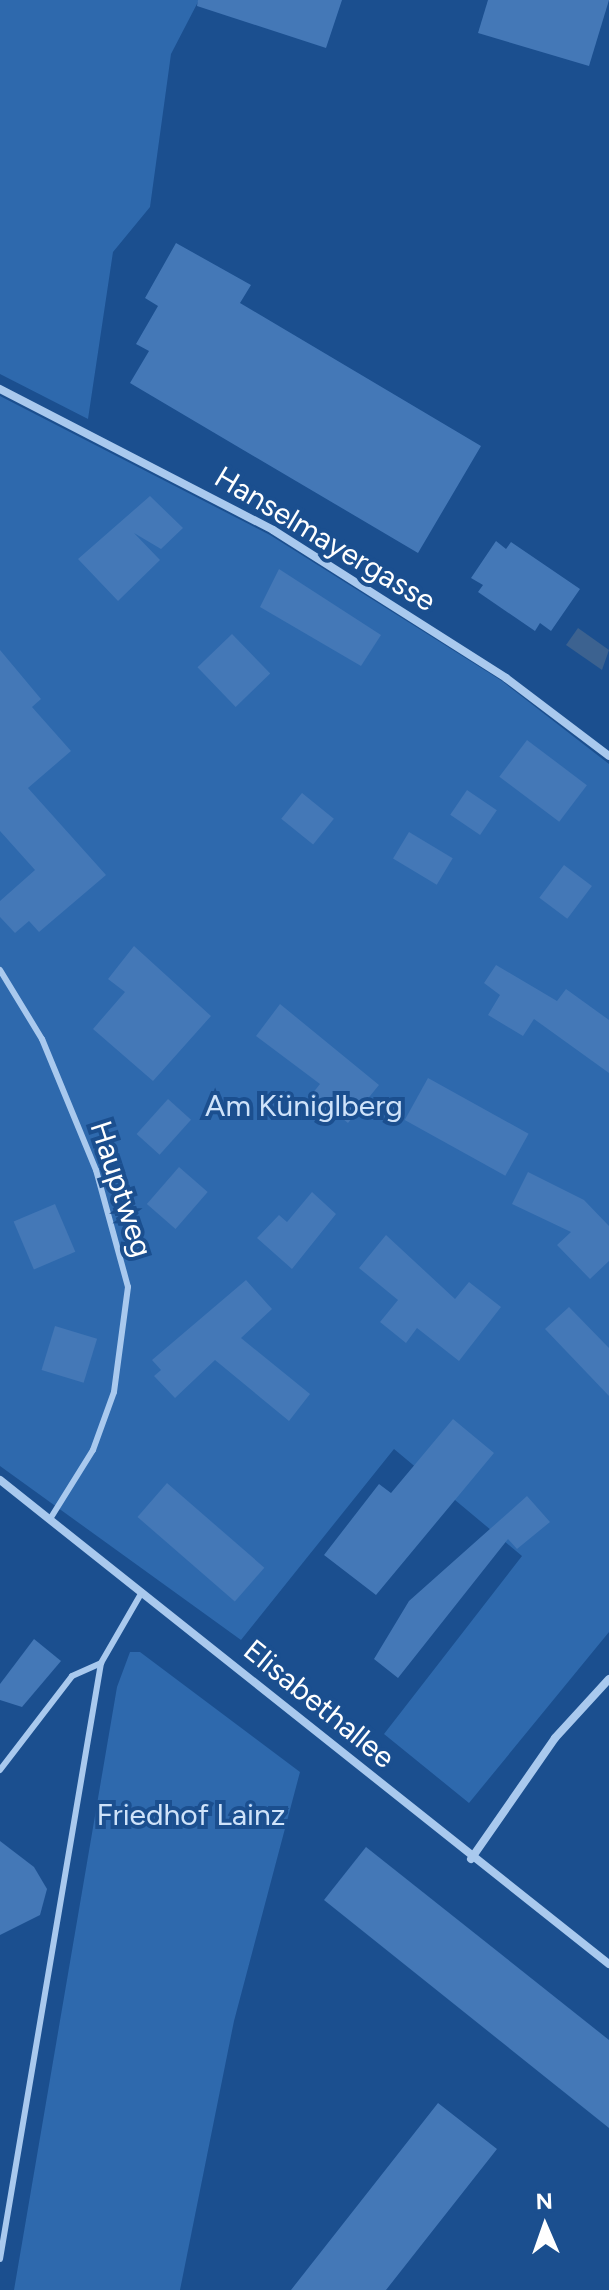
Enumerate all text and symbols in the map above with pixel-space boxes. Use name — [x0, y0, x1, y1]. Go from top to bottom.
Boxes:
street label: Hanselmayergasse — [208, 459, 442, 619]
park label: Am Küniglberg — [205, 1088, 403, 1124]
street label: Hauptweg — [82, 1116, 160, 1262]
street label: Elisabethallee — [236, 1632, 402, 1776]
park label: Friedhof Lainz — [97, 1797, 285, 1833]
north arrow — [505, 2186, 585, 2266]
text: N — [535, 2188, 553, 2215]

